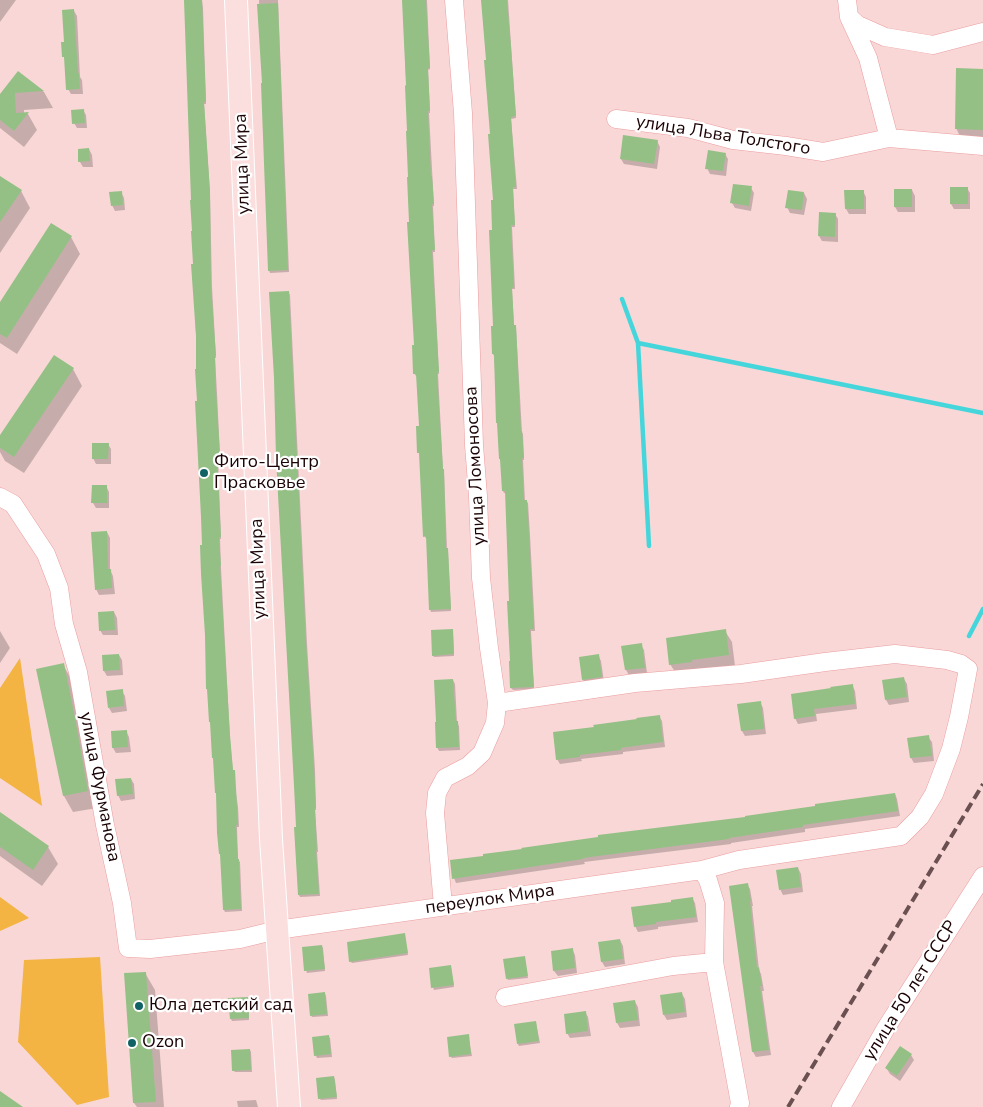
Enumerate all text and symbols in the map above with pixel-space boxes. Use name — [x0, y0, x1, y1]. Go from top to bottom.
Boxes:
street label: улица Льва Толстого — [634, 112, 812, 160]
street label: улица Мира — [230, 113, 256, 215]
street label: улица Ломоносова — [461, 386, 491, 546]
place label: Фито-Центр Прасковье — [214, 452, 319, 494]
marker: Фито-Центр Прасковье — [198, 467, 210, 479]
street label: улица Мира — [246, 518, 272, 620]
street label: улица Фурманова — [74, 710, 124, 864]
street label: переулок Мира — [424, 880, 556, 920]
street label: улица 50 лет СССР — [859, 917, 963, 1065]
place label: Юла детский сад — [149, 995, 293, 1017]
marker: Юла детский сад — [133, 1000, 145, 1012]
place label: Ozon — [142, 1032, 184, 1054]
marker: Ozon — [126, 1037, 138, 1049]

